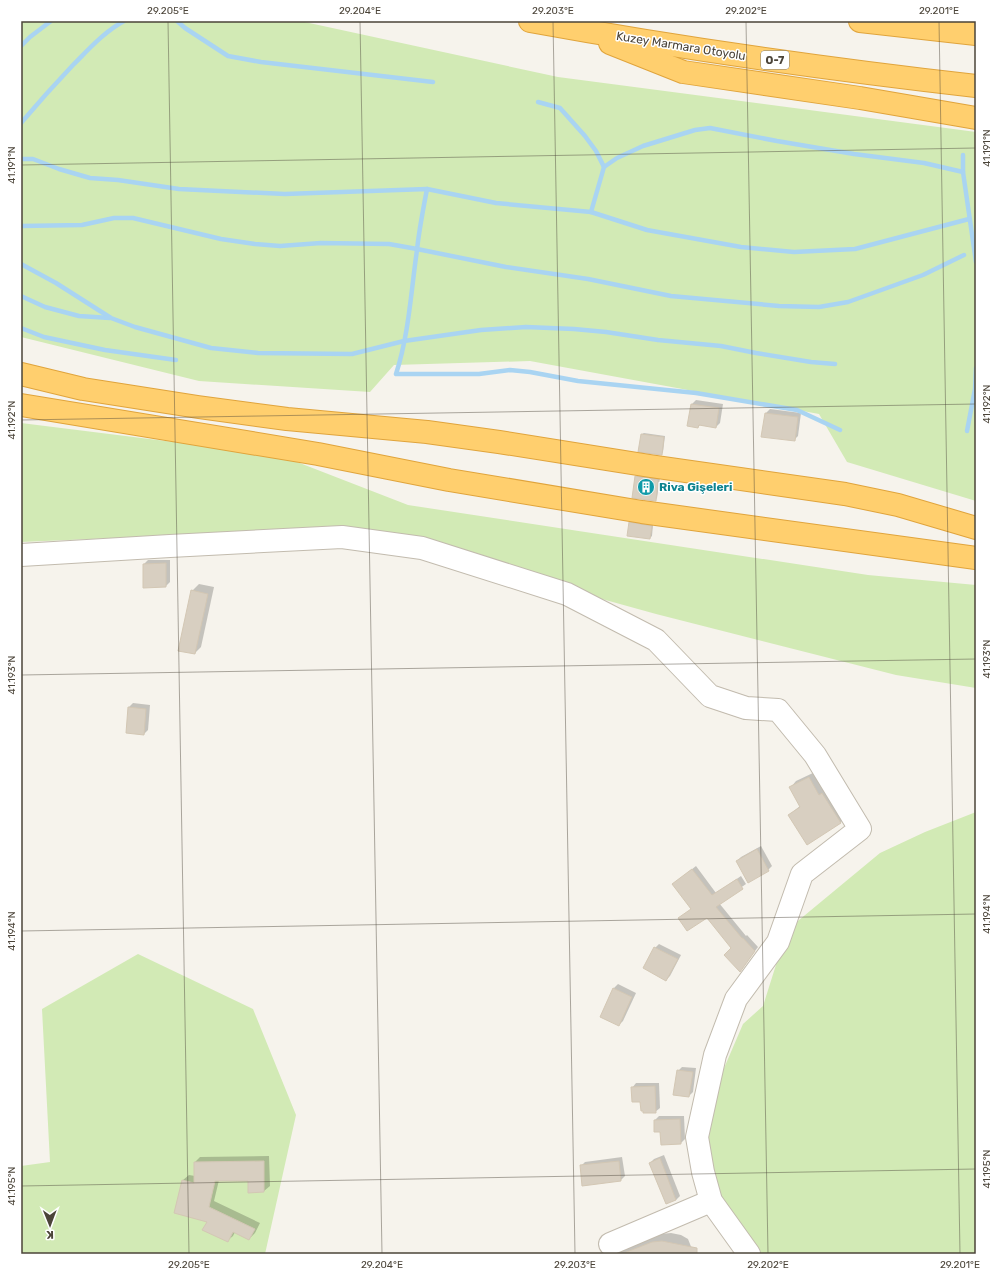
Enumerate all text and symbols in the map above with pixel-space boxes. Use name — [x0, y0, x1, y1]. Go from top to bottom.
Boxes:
text: 29.205°E — [147, 5, 189, 17]
text: 29.204°E — [339, 5, 381, 17]
text: 29.203°E — [532, 5, 574, 17]
text: 29.202°E — [725, 5, 767, 17]
text: 29.201°E — [919, 5, 959, 17]
street label: Kuzey Marmara Otoyolu — [615, 29, 747, 63]
road number: O-7 — [761, 51, 789, 69]
text: 41.191°N — [981, 129, 993, 167]
text: 41.191°N — [6, 146, 18, 184]
text: 41.192°N — [981, 384, 993, 424]
text: 41.192°N — [6, 400, 18, 440]
building icon: Riva Gişeleri — [636, 477, 656, 497]
place label: Riva Gişeleri — [659, 480, 733, 494]
text: 41.193°N — [981, 639, 993, 679]
text: 41.193°N — [6, 655, 18, 695]
text: 41.194°N — [981, 894, 993, 934]
text: 41.194°N — [6, 911, 18, 951]
text: 41.195°N — [981, 1149, 993, 1189]
text: 41.195°N — [6, 1166, 18, 1206]
north arrow — [30, 1205, 70, 1245]
text: K — [46, 1228, 54, 1241]
text: 29.205°E — [168, 1259, 210, 1271]
text: 29.204°E — [361, 1259, 403, 1271]
text: 29.203°E — [554, 1259, 596, 1271]
text: 29.202°E — [747, 1259, 789, 1271]
text: 29.201°E — [940, 1259, 980, 1271]

